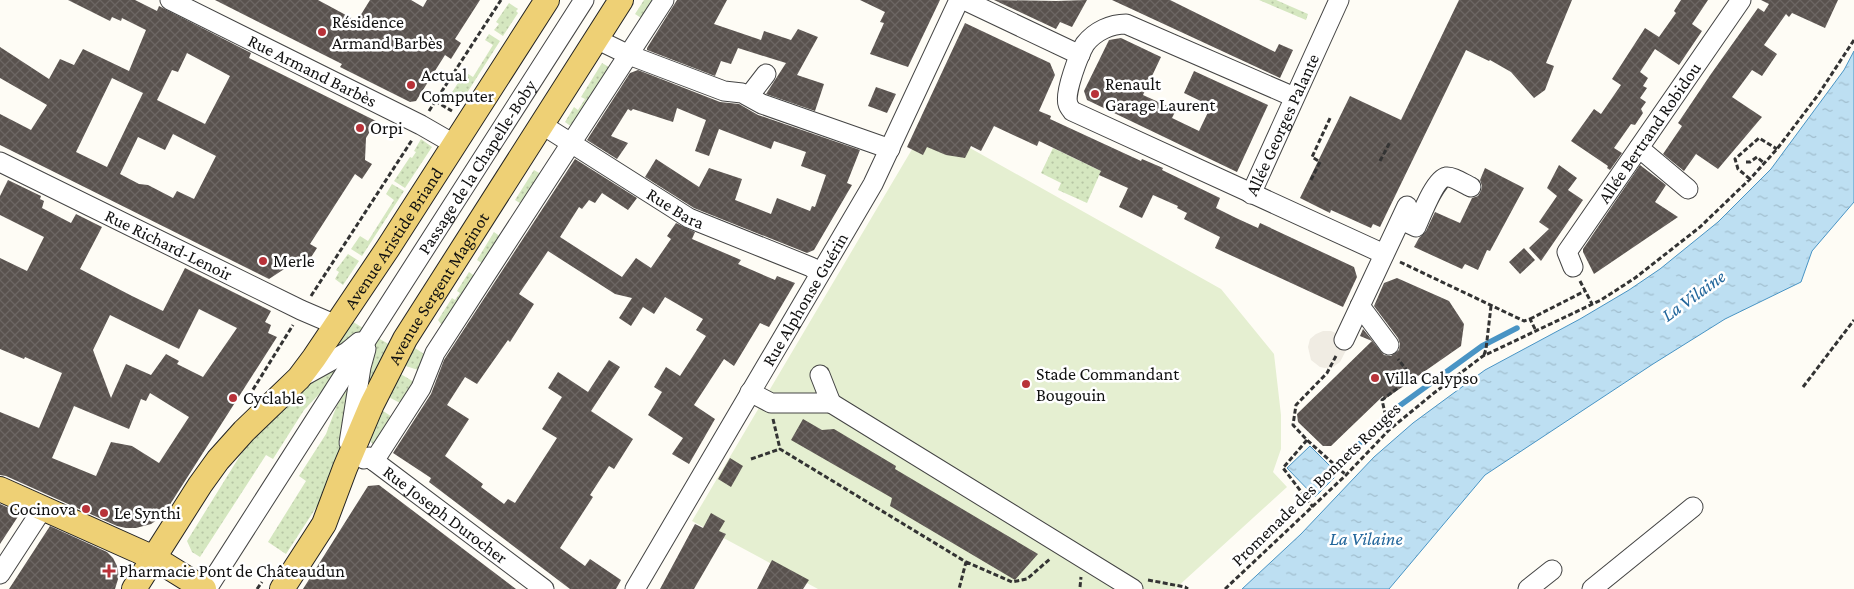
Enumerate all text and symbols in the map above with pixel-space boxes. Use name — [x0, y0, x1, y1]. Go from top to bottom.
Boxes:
place label: Résidence Armand Barbès — [332, 12, 443, 53]
marker: Résidence Armand Barbès — [316, 26, 328, 38]
street label: Rue Armand Barbès — [245, 30, 380, 111]
street label: Allée Georges Palante — [1241, 51, 1323, 199]
street label: Allée Bertrand Robidou — [1594, 58, 1705, 207]
place label: Actual Computer — [421, 65, 495, 106]
place label: Renault Garage Laurent — [1105, 74, 1216, 115]
street label: Passage de la Chapelle-Boby — [414, 75, 541, 258]
marker: Actual Computer — [405, 79, 417, 91]
marker: Renault Garage Laurent — [1089, 88, 1101, 100]
place label: Orpi — [370, 118, 403, 138]
marker: Orpi — [354, 122, 366, 134]
street label: Avenue Aristide Briand — [340, 163, 447, 313]
street label: Rue Bara — [643, 184, 707, 233]
street label: Rue Richard-Lenoir — [102, 205, 236, 285]
street label: Avenue Sergent Maginot — [384, 208, 494, 368]
street label: Rue Alphonse Guérin — [758, 229, 852, 370]
place label: Merle — [273, 251, 315, 271]
marker: Merle — [257, 255, 269, 267]
water label: La Vilaine — [1658, 265, 1729, 325]
place label: Stade Commandant Bougouin — [1036, 364, 1180, 405]
place label: Villa Calypso — [1385, 368, 1478, 388]
marker: Villa Calypso — [1369, 372, 1381, 384]
marker: Stade Commandant Bougouin — [1020, 378, 1032, 390]
place label: Cyclable — [243, 388, 304, 408]
marker: Cyclable — [227, 392, 239, 404]
street label: Promenade des Bonnets Rouges — [1227, 398, 1405, 570]
street label: Rue Joseph Durocher — [379, 461, 512, 568]
place label: Cocinova — [9, 499, 76, 519]
marker: Cocinova — [80, 503, 92, 515]
place label: Le Synthi — [114, 503, 181, 523]
marker: Le Synthi — [98, 507, 110, 519]
water label: La Vilaine — [1329, 528, 1403, 549]
place label: Pharmacie Pont de Châteaudun — [119, 561, 345, 581]
marker: Pharmacie Pont de Châteaudun — [103, 565, 115, 577]

